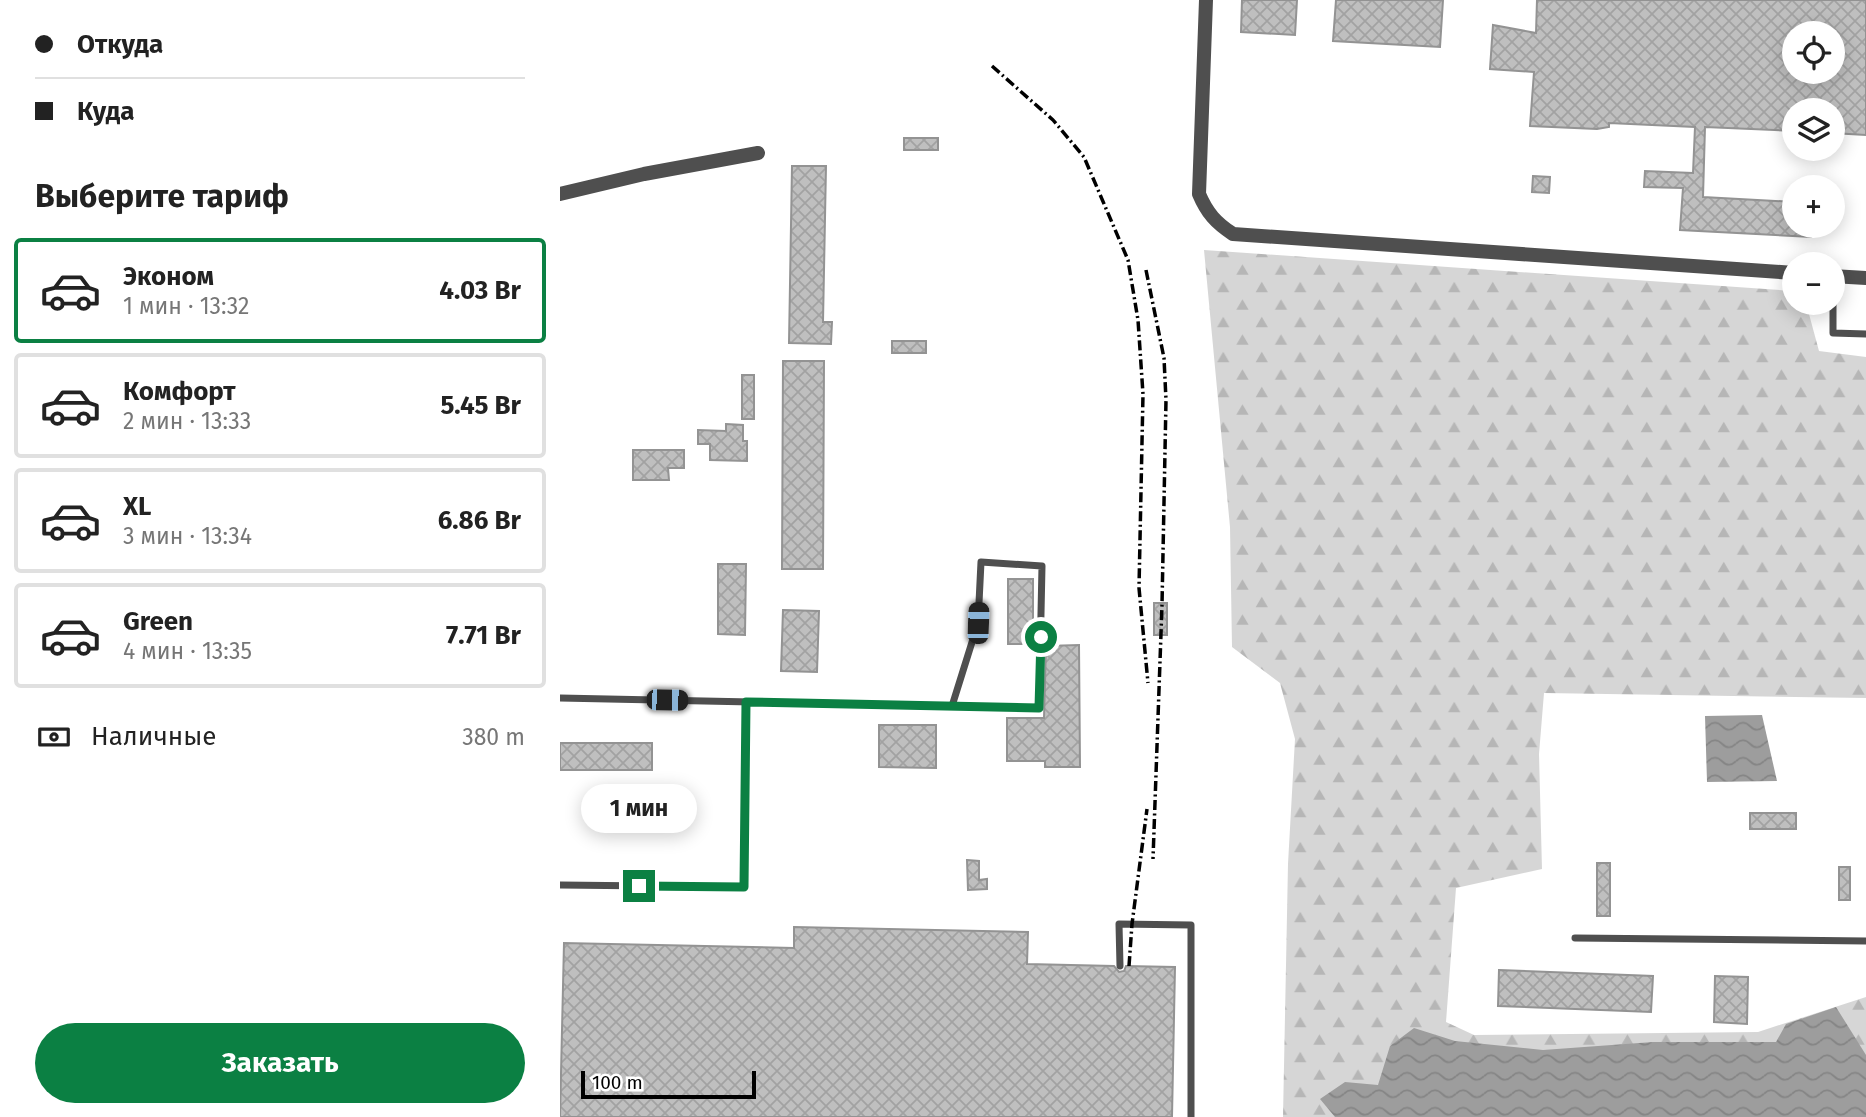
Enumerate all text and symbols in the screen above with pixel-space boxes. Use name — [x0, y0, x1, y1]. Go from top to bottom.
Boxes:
map controls — [1782, 21, 1845, 315]
button: locate — [1782, 21, 1845, 84]
text: Откуда — [77, 29, 163, 60]
text: Куда — [77, 96, 135, 127]
button: layers — [1782, 98, 1845, 161]
button: + — [1782, 175, 1845, 238]
text: Выберите тариф — [35, 177, 289, 215]
button: − — [1782, 252, 1845, 315]
icon: car — [39, 259, 102, 322]
text: Эконом — [123, 261, 214, 292]
text: 4.03 Br — [439, 275, 521, 306]
text: 1 мин · 13:32 — [123, 292, 249, 320]
icon: car — [39, 374, 102, 437]
text: Комфорт — [123, 376, 236, 407]
text: 5.45 Br — [440, 390, 521, 421]
text: 2 мин · 13:33 — [123, 407, 251, 435]
icon: car — [39, 489, 102, 552]
text: XL — [123, 491, 151, 522]
text: 6.86 Br — [438, 505, 521, 536]
text: 3 мин · 13:34 — [123, 522, 252, 550]
car — [967, 602, 990, 644]
icon: car — [39, 604, 102, 667]
text: Green — [123, 606, 193, 637]
text: 7.71 Br — [446, 620, 521, 651]
route start — [1025, 621, 1057, 653]
text: 4 мин · 13:35 — [123, 637, 252, 665]
car — [646, 689, 689, 711]
icon: cash — [35, 718, 73, 756]
text: Наличные — [91, 721, 216, 752]
text: 380 m — [462, 723, 525, 751]
callout: 1 мин — [581, 784, 697, 834]
text: 1 мин — [610, 794, 668, 822]
route end — [623, 870, 655, 902]
button: Заказать — [35, 1023, 525, 1103]
scale bar — [581, 1068, 756, 1100]
text: 100 m — [592, 1071, 643, 1094]

